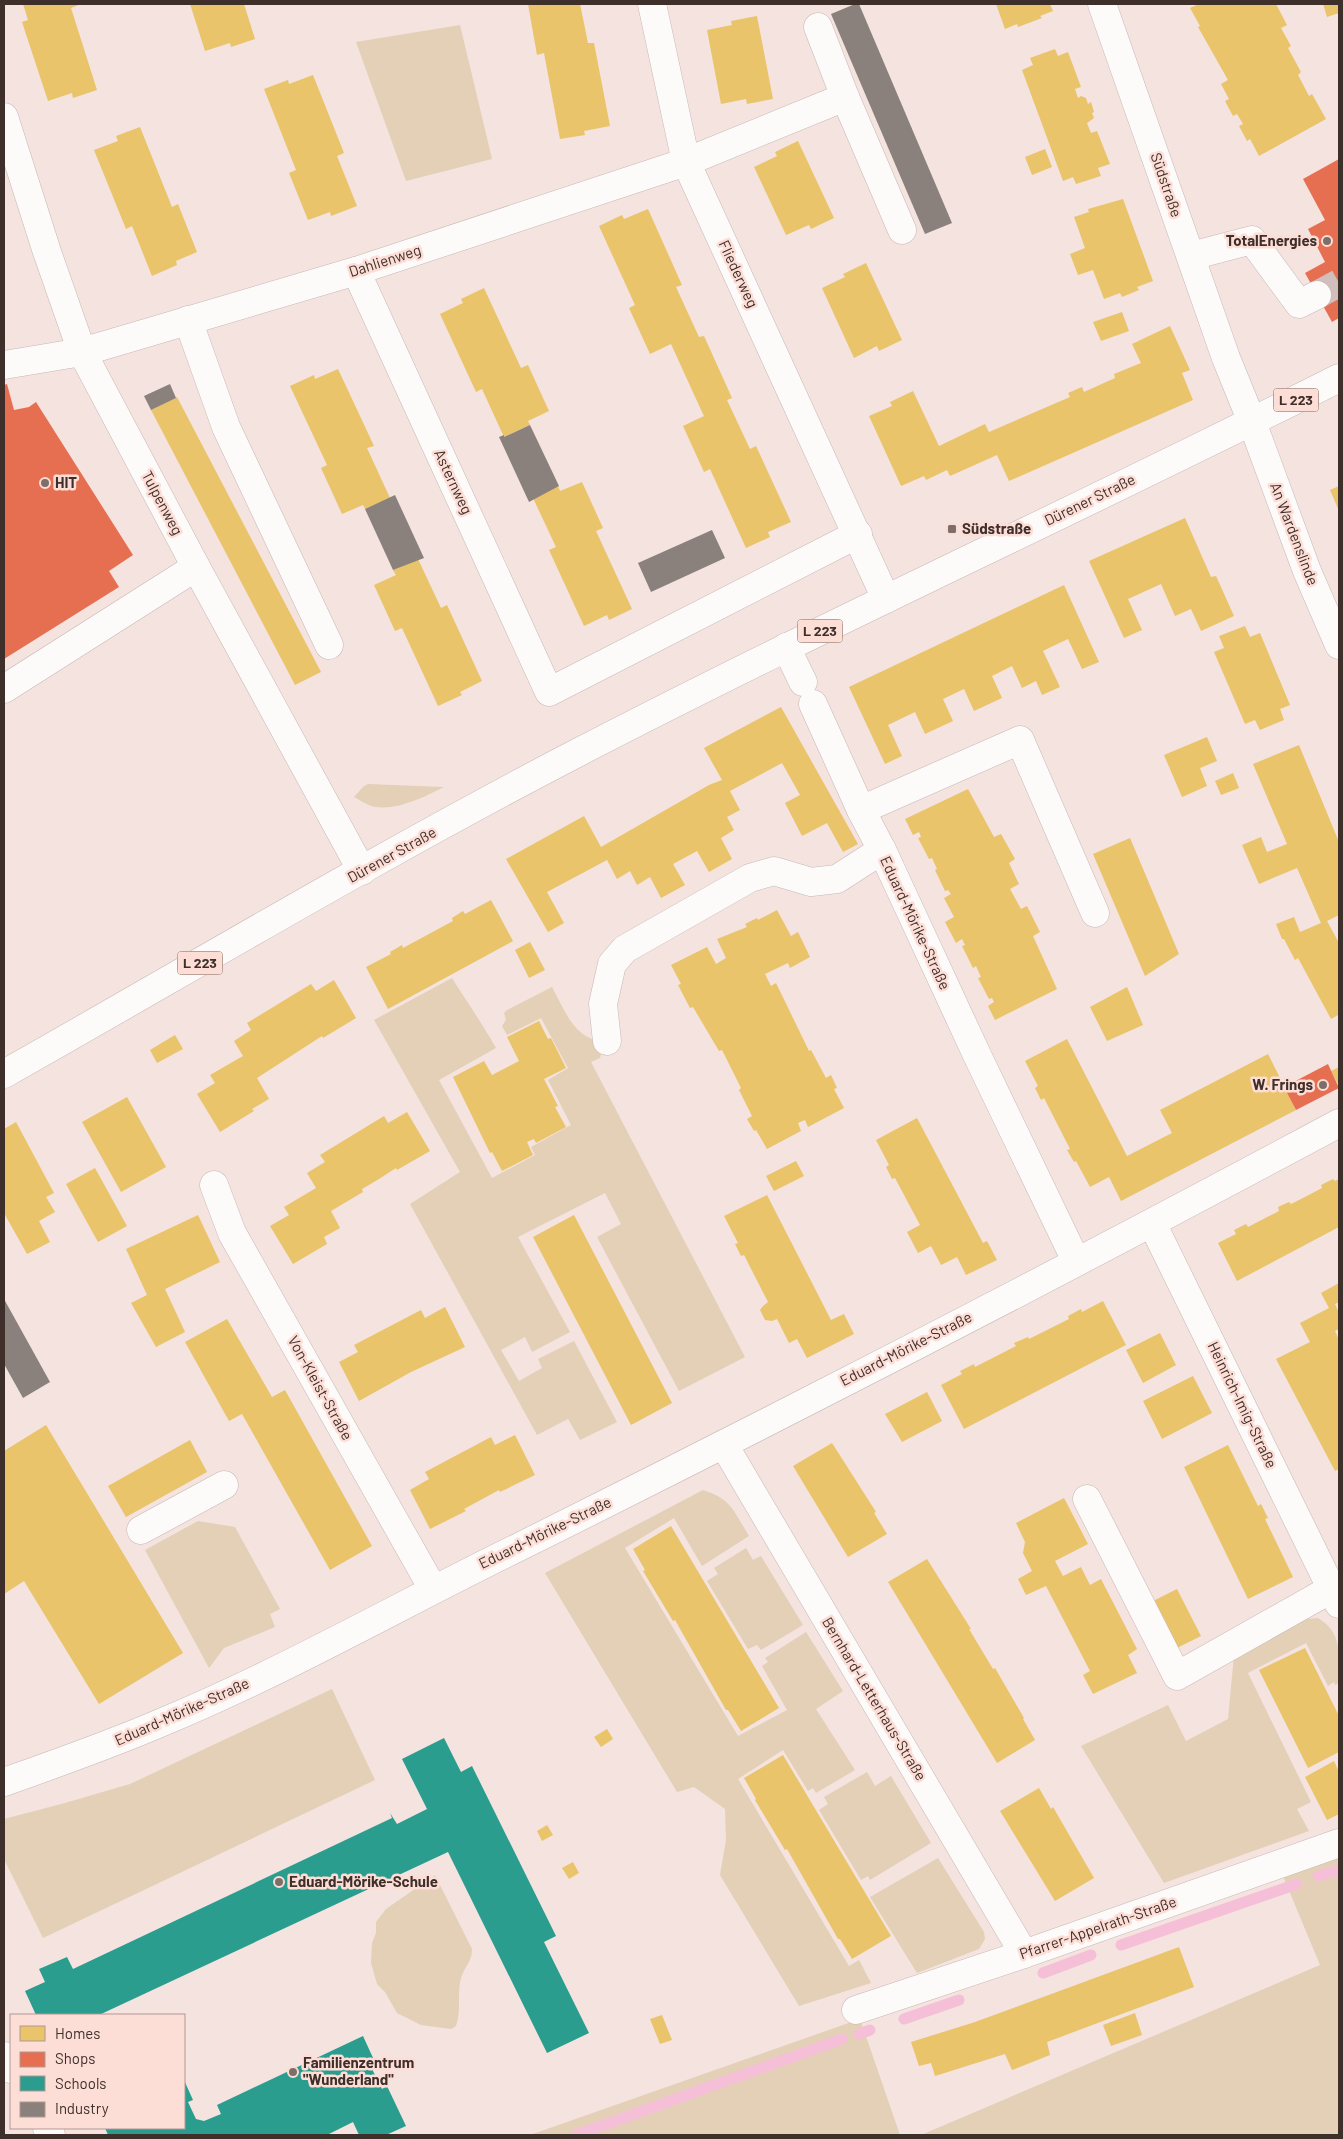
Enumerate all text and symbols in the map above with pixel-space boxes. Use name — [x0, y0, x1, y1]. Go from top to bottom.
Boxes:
street label: Südstraße — [1148, 150, 1186, 219]
place label: TotalEnergies — [1226, 231, 1317, 249]
marker: TotalEnergies — [1321, 235, 1333, 247]
street label: Fliederweg — [715, 237, 762, 310]
street label: Dahlienweg — [346, 240, 423, 280]
road number: L 223 — [1274, 388, 1318, 412]
street label: Asternweg — [431, 446, 477, 517]
street label: Tulpenweg — [138, 467, 187, 538]
street label: Dürener Straße — [1041, 469, 1138, 529]
place label: HIT — [55, 473, 77, 491]
marker: HIT — [39, 477, 51, 489]
street label: An Wardenslinde — [1267, 480, 1323, 588]
place label: Südstraße — [962, 519, 1031, 537]
marker: Südstraße — [946, 523, 958, 535]
road number: L 223 — [798, 620, 842, 642]
street label: Dürener Straße — [344, 822, 439, 886]
street label: Eduard-Mörike-Straße — [877, 853, 955, 992]
road number: L 223 — [178, 951, 222, 974]
place label: W. Frings — [1252, 1075, 1313, 1093]
marker: W. Frings — [1317, 1079, 1329, 1091]
street label: Eduard-Mörike-Straße — [837, 1307, 974, 1389]
street label: Von-Kleist-Straße — [285, 1332, 357, 1443]
street label: Heinrich-Imig-Straße — [1204, 1338, 1281, 1471]
street label: Eduard-Mörike-Straße — [475, 1492, 614, 1572]
street label: Bernhard-Letterhaus-Straße — [819, 1614, 931, 1783]
street label: Eduard-Mörike-Straße — [112, 1673, 252, 1749]
place label: Eduard-Mörike-Schule — [289, 1872, 438, 1890]
marker: Eduard-Mörike-Schule — [273, 1876, 285, 1888]
street label: Pfarrer-Appelrath-Straße — [1017, 1892, 1179, 1962]
legend — [10, 2014, 185, 2129]
text: Homes — [55, 2024, 100, 2042]
text: Shops — [55, 2049, 95, 2067]
place label: Familienzentrum "Wunderland" — [303, 2053, 414, 2088]
marker: Familienzentrum "Wunderland" — [287, 2066, 299, 2078]
text: Schools — [55, 2074, 107, 2092]
text: Industry — [55, 2099, 109, 2117]

